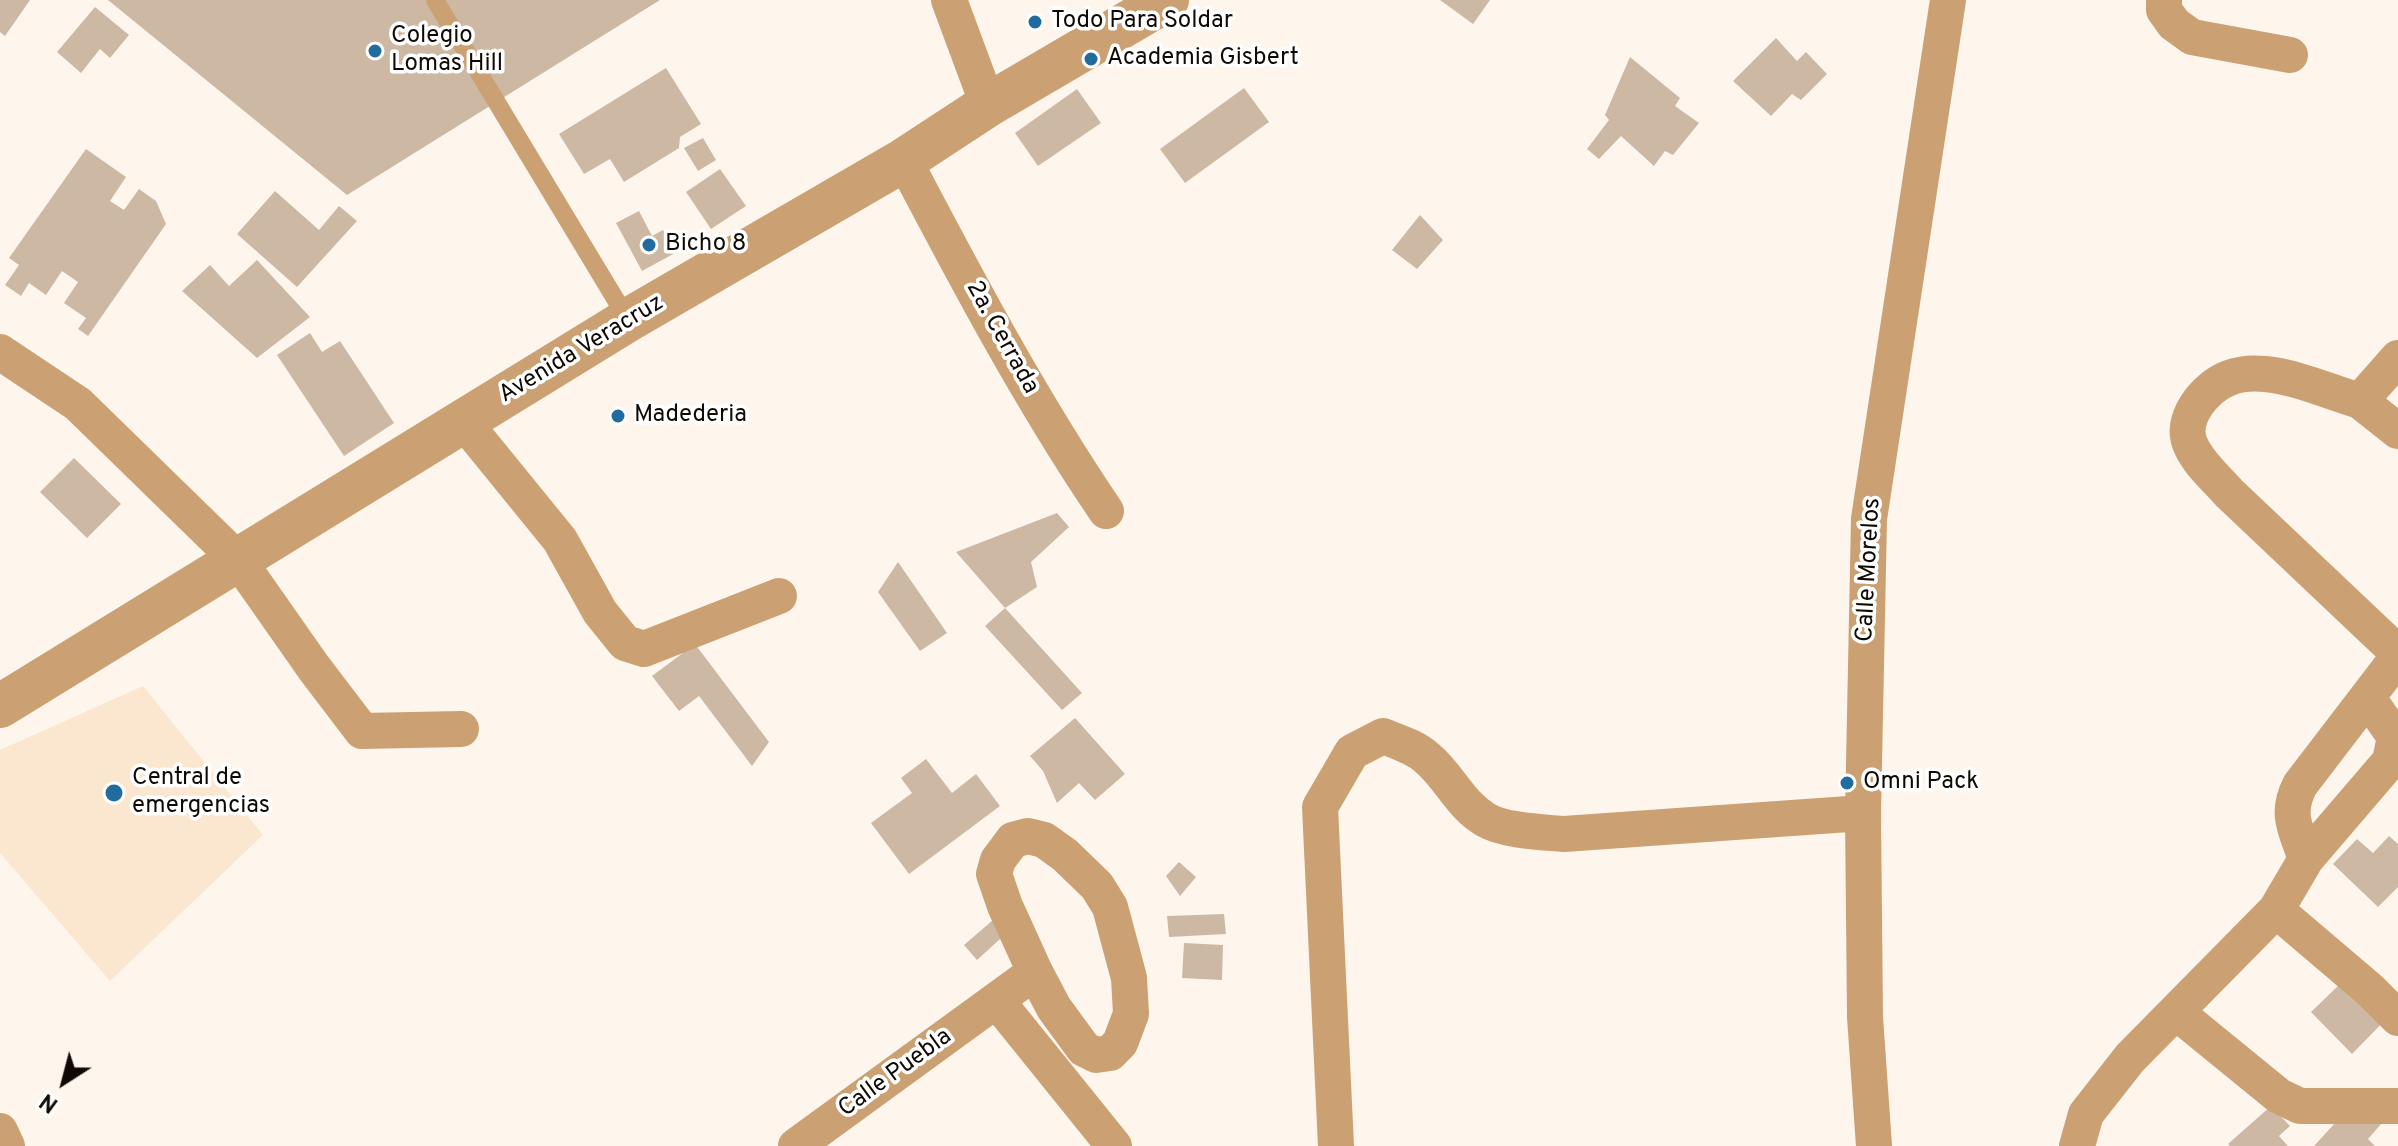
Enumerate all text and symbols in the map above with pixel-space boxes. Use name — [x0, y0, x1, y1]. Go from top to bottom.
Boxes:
place label: Todo Para Soldar — [1051, 8, 1233, 36]
marker: Todo Para Soldar — [1026, 13, 1044, 31]
place label: Colegio Lomas Hill — [391, 23, 503, 79]
marker: Colegio Lomas Hill — [366, 42, 384, 60]
place label: Academia Gisbert — [1107, 45, 1299, 73]
marker: Academia Gisbert — [1082, 50, 1100, 68]
place label: Bicho 8 — [665, 231, 746, 259]
marker: Bicho 8 — [640, 236, 658, 254]
street label: 2a. Cerrada — [958, 277, 1044, 399]
street label: Avenida Veracruz — [494, 290, 670, 410]
place label: Madederia — [634, 402, 747, 430]
marker: Madederia — [609, 407, 627, 425]
street label: Calle Morelos — [1852, 497, 1888, 643]
place label: Central de emergencias — [132, 765, 270, 821]
place label: Omni Pack — [1863, 769, 1979, 797]
marker: Omni Pack — [1838, 774, 1856, 792]
marker: Central de emergencias — [103, 782, 125, 804]
street label: Calle Puebla — [834, 1023, 958, 1125]
north arrow — [24, 1042, 104, 1122]
text: N — [35, 1086, 64, 1117]

